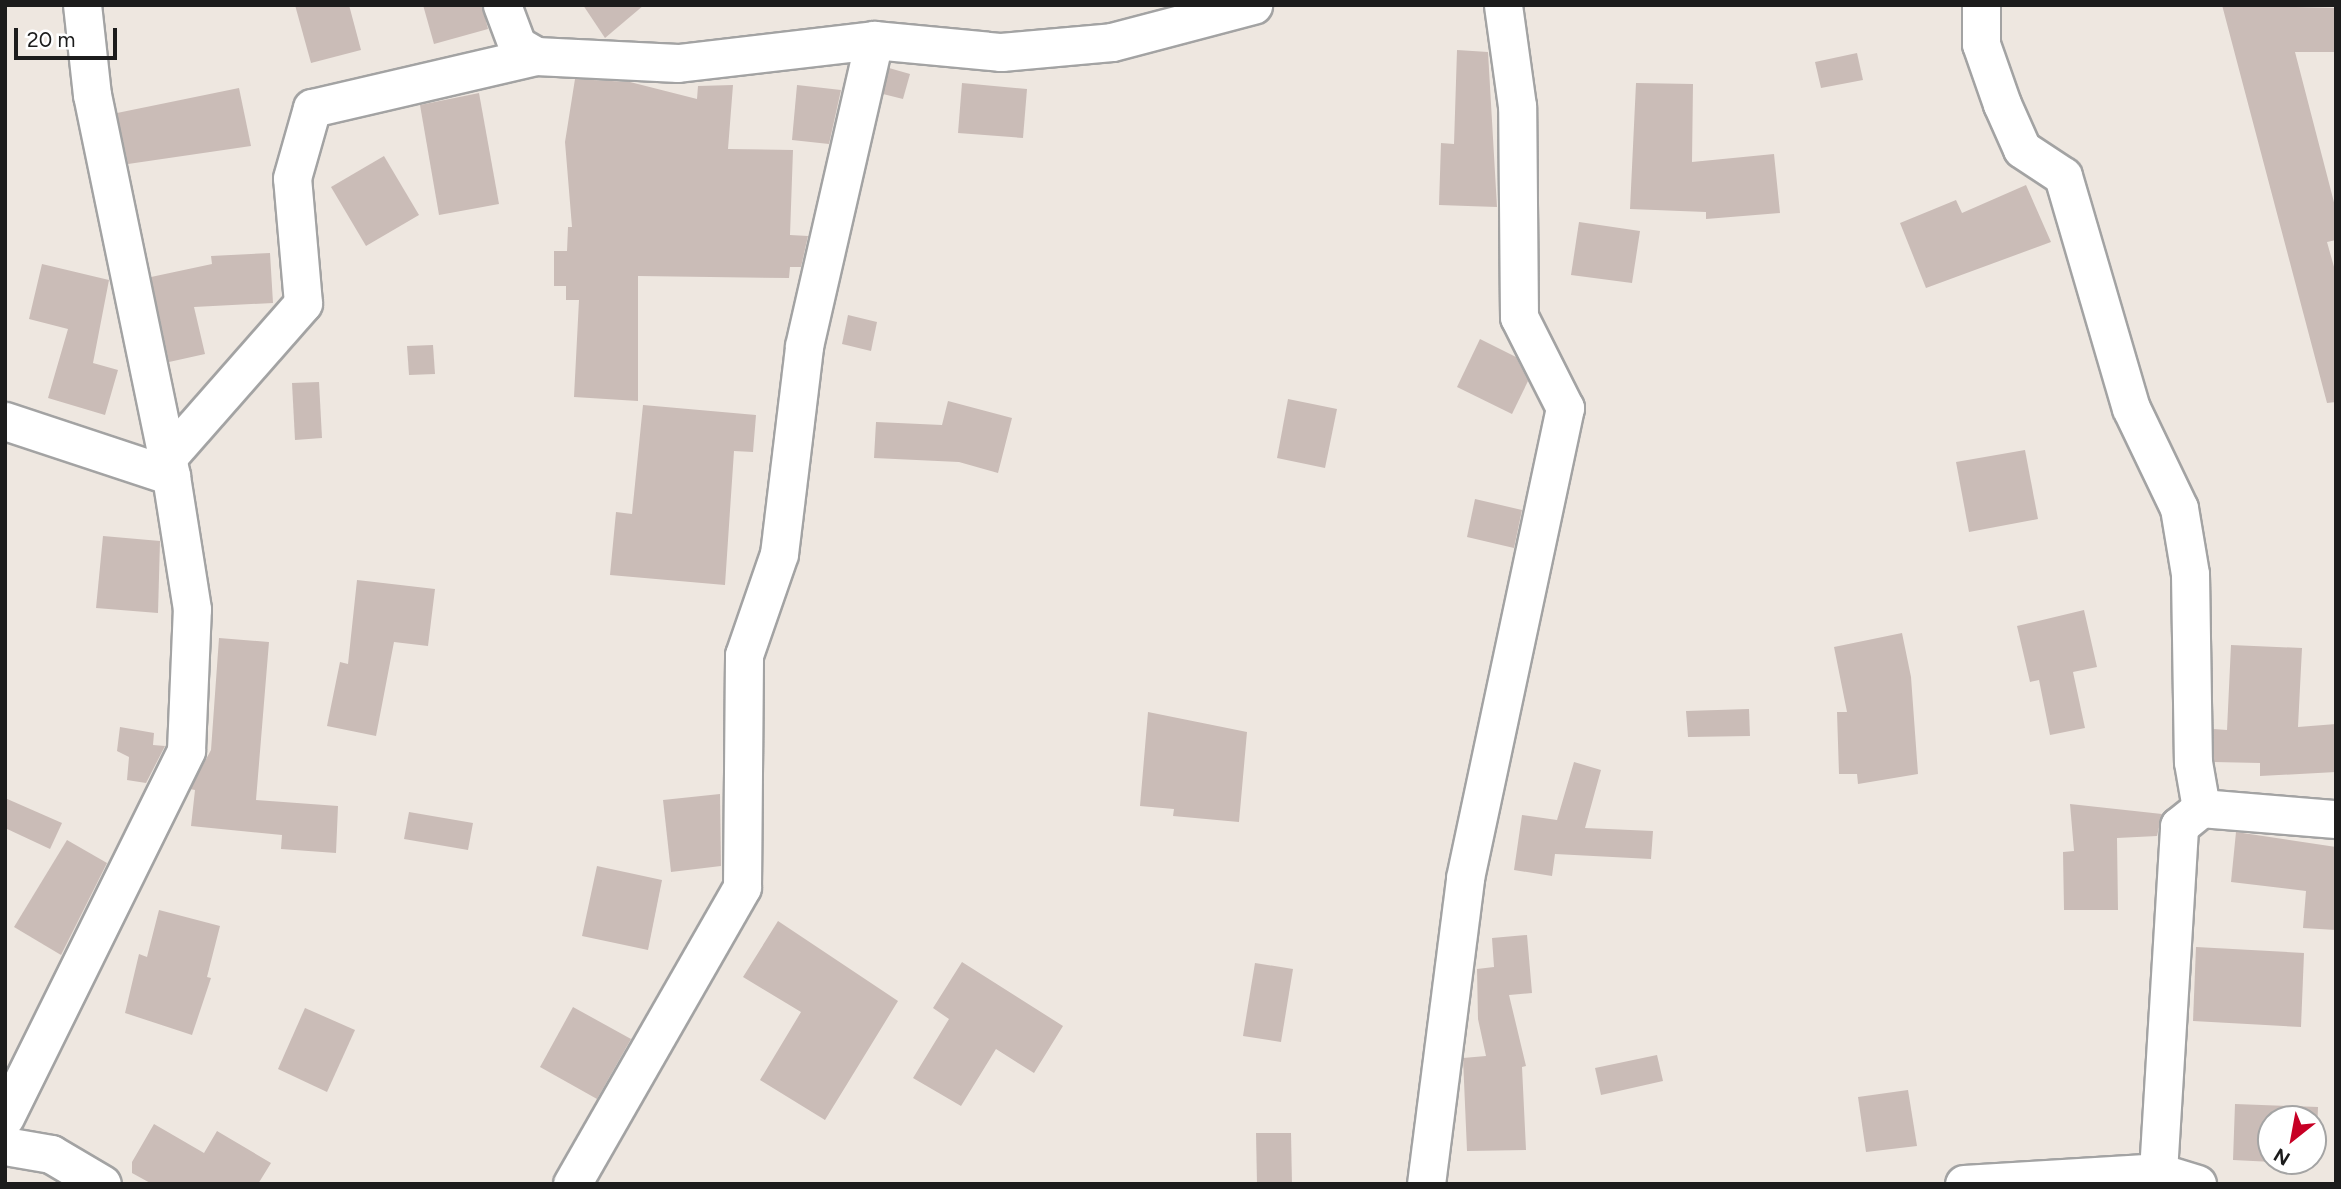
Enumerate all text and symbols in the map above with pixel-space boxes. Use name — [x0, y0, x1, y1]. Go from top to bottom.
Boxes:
scale bar — [18, 14, 121, 58]
text: 20 m — [27, 27, 75, 52]
north arrow — [2257, 1105, 2327, 1175]
text: N — [2270, 1143, 2294, 1170]

